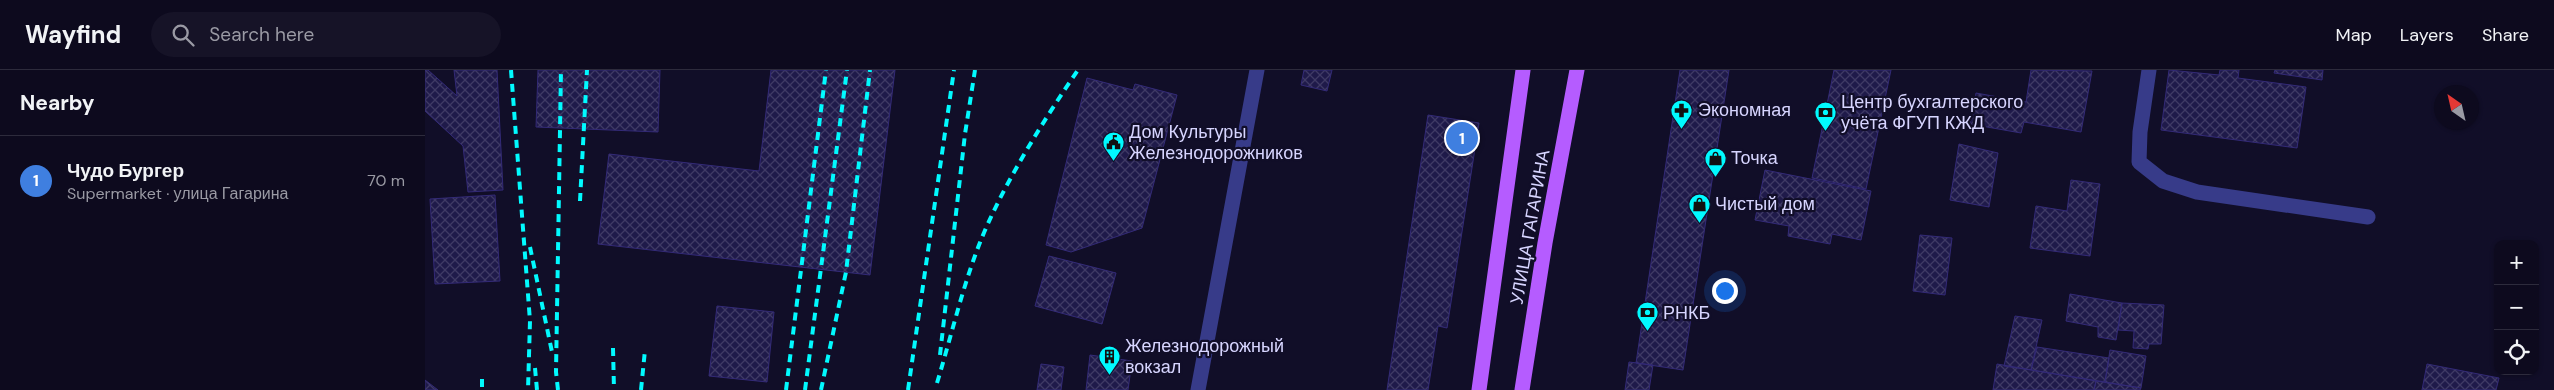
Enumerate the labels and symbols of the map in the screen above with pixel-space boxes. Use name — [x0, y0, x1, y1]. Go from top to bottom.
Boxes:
north arrow — [2434, 85, 2479, 130]
place label: Центр бухгалтерского учёта ФГУП КЖД — [1841, 90, 2023, 135]
pharmacy icon: Экономная — [1670, 98, 1694, 129]
place label: Экономная — [1698, 98, 1791, 122]
bank icon: Центр бухгалтерского учёта ФГУП КЖД — [1813, 100, 1837, 131]
pin: 1 — [1446, 119, 1478, 157]
place label: Дом Культуры Железнодорожников — [1129, 120, 1303, 165]
public building icon: Дом Культуры Железнодорожников — [1101, 130, 1125, 161]
shop icon: Точка — [1703, 146, 1727, 177]
place label: Точка — [1731, 146, 1779, 170]
street label: УЛИЦА ГАГАРИНА — [1505, 148, 1555, 306]
shop icon: Чистый дом — [1687, 192, 1711, 223]
place label: Чистый дом — [1715, 192, 1815, 216]
your location — [1712, 278, 1738, 304]
bank icon: РНКБ — [1635, 301, 1659, 332]
place label: РНКБ — [1663, 301, 1710, 325]
place label: Железнодорожный вокзал — [1125, 334, 1284, 379]
building icon: Железнодорожный вокзал — [1097, 344, 1121, 375]

